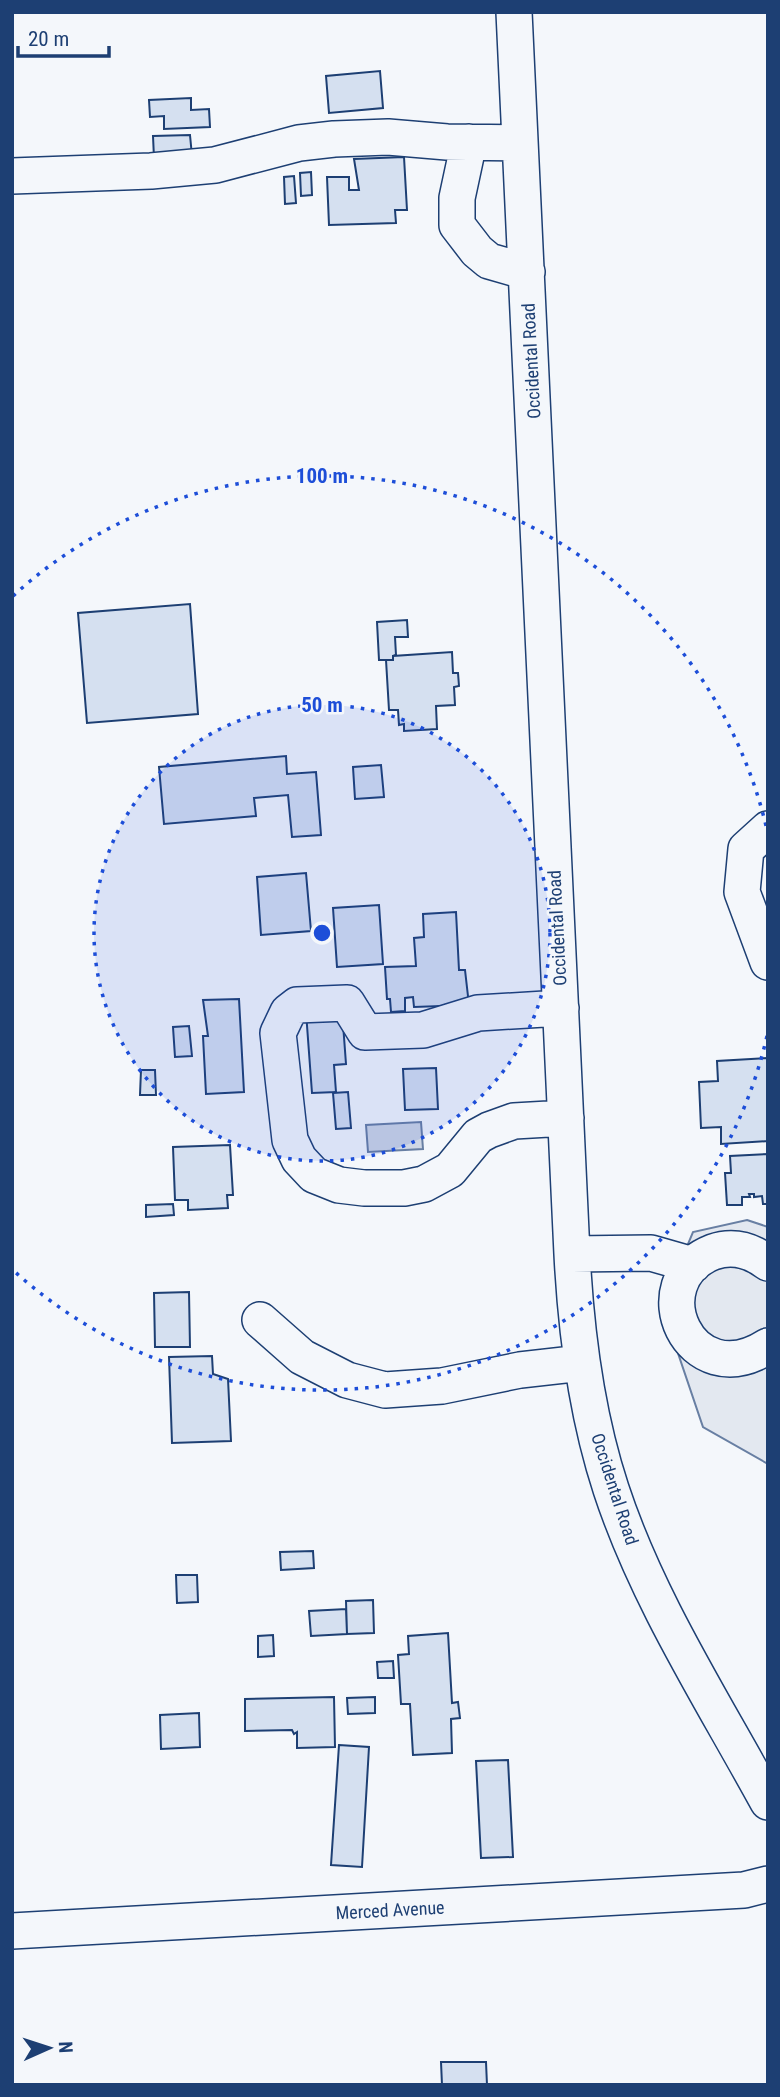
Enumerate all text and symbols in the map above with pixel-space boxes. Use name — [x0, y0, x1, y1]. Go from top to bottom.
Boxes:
scale bar — [18, 14, 108, 58]
text: 20 m — [28, 27, 69, 51]
street label: Occidental Road — [517, 303, 545, 419]
text: 100 m — [296, 464, 348, 488]
text: 50 m — [301, 693, 343, 717]
street label: Occidental Road — [543, 870, 571, 986]
centre of rings — [310, 921, 334, 945]
street label: Occidental Road — [587, 1431, 643, 1547]
street label: Merced Avenue — [335, 1897, 445, 1923]
north arrow — [14, 2013, 84, 2083]
text: N — [54, 2041, 77, 2054]

